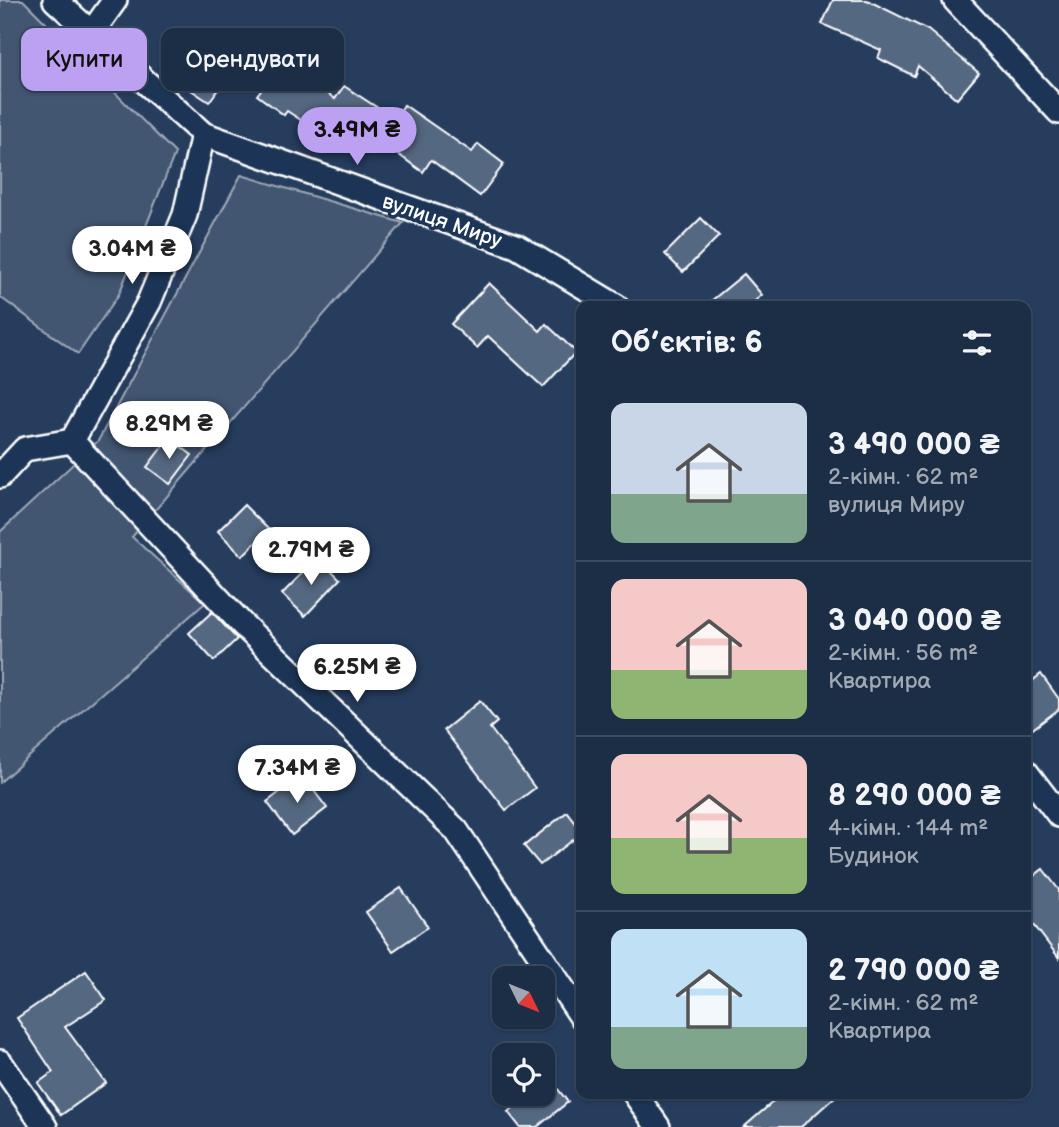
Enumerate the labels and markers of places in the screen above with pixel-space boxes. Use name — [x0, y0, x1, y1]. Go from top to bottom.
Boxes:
pin: 3.49M ₴ — [292, 108, 422, 167]
pin: 3.04M ₴ — [67, 226, 197, 286]
pin: 8.29M ₴ — [104, 402, 234, 461]
pin: 2.79M ₴ — [246, 528, 376, 587]
pin: 6.25M ₴ — [292, 644, 422, 704]
pin: 7.34M ₴ — [232, 746, 362, 805]

